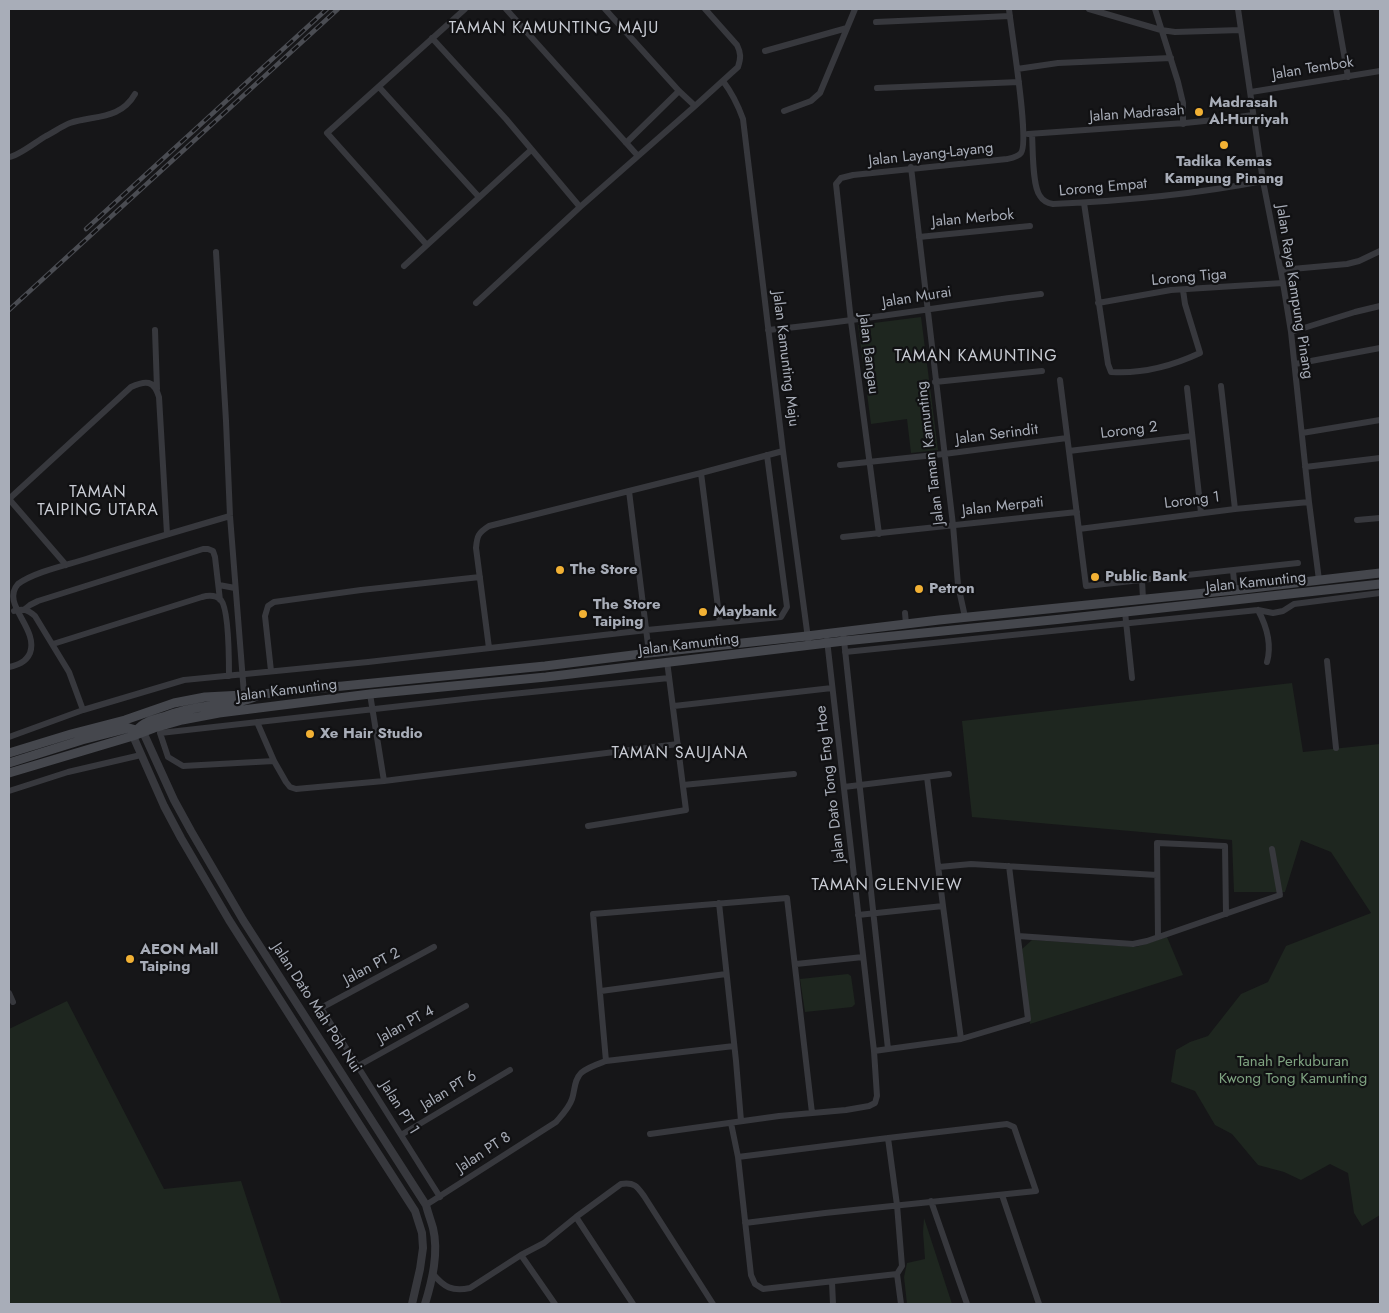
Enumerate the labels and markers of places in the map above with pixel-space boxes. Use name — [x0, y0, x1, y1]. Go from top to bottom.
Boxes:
place label: Madrasah Al-Hurriyah — [1209, 94, 1289, 129]
marker: Madrasah Al-Hurriyah — [1193, 106, 1205, 118]
marker: Tadika Kemas Kampung Pinang — [1218, 139, 1230, 151]
place label: Tadika Kemas Kampung Pinang — [1165, 153, 1283, 188]
place label: The Store — [570, 561, 638, 579]
marker: The Store — [554, 564, 566, 576]
place label: Public Bank — [1105, 568, 1187, 586]
marker: Public Bank — [1089, 571, 1101, 583]
place label: Petron — [929, 580, 975, 598]
marker: Petron — [913, 583, 925, 595]
place label: The Store Taiping — [593, 596, 661, 631]
place label: Maybank — [713, 603, 777, 621]
marker: Maybank — [697, 606, 709, 618]
marker: The Store Taiping — [577, 608, 589, 620]
place label: Xe Hair Studio — [320, 725, 423, 743]
marker: Xe Hair Studio — [304, 728, 316, 740]
place label: AEON Mall Taiping — [140, 941, 218, 976]
marker: AEON Mall Taiping — [124, 953, 136, 965]

